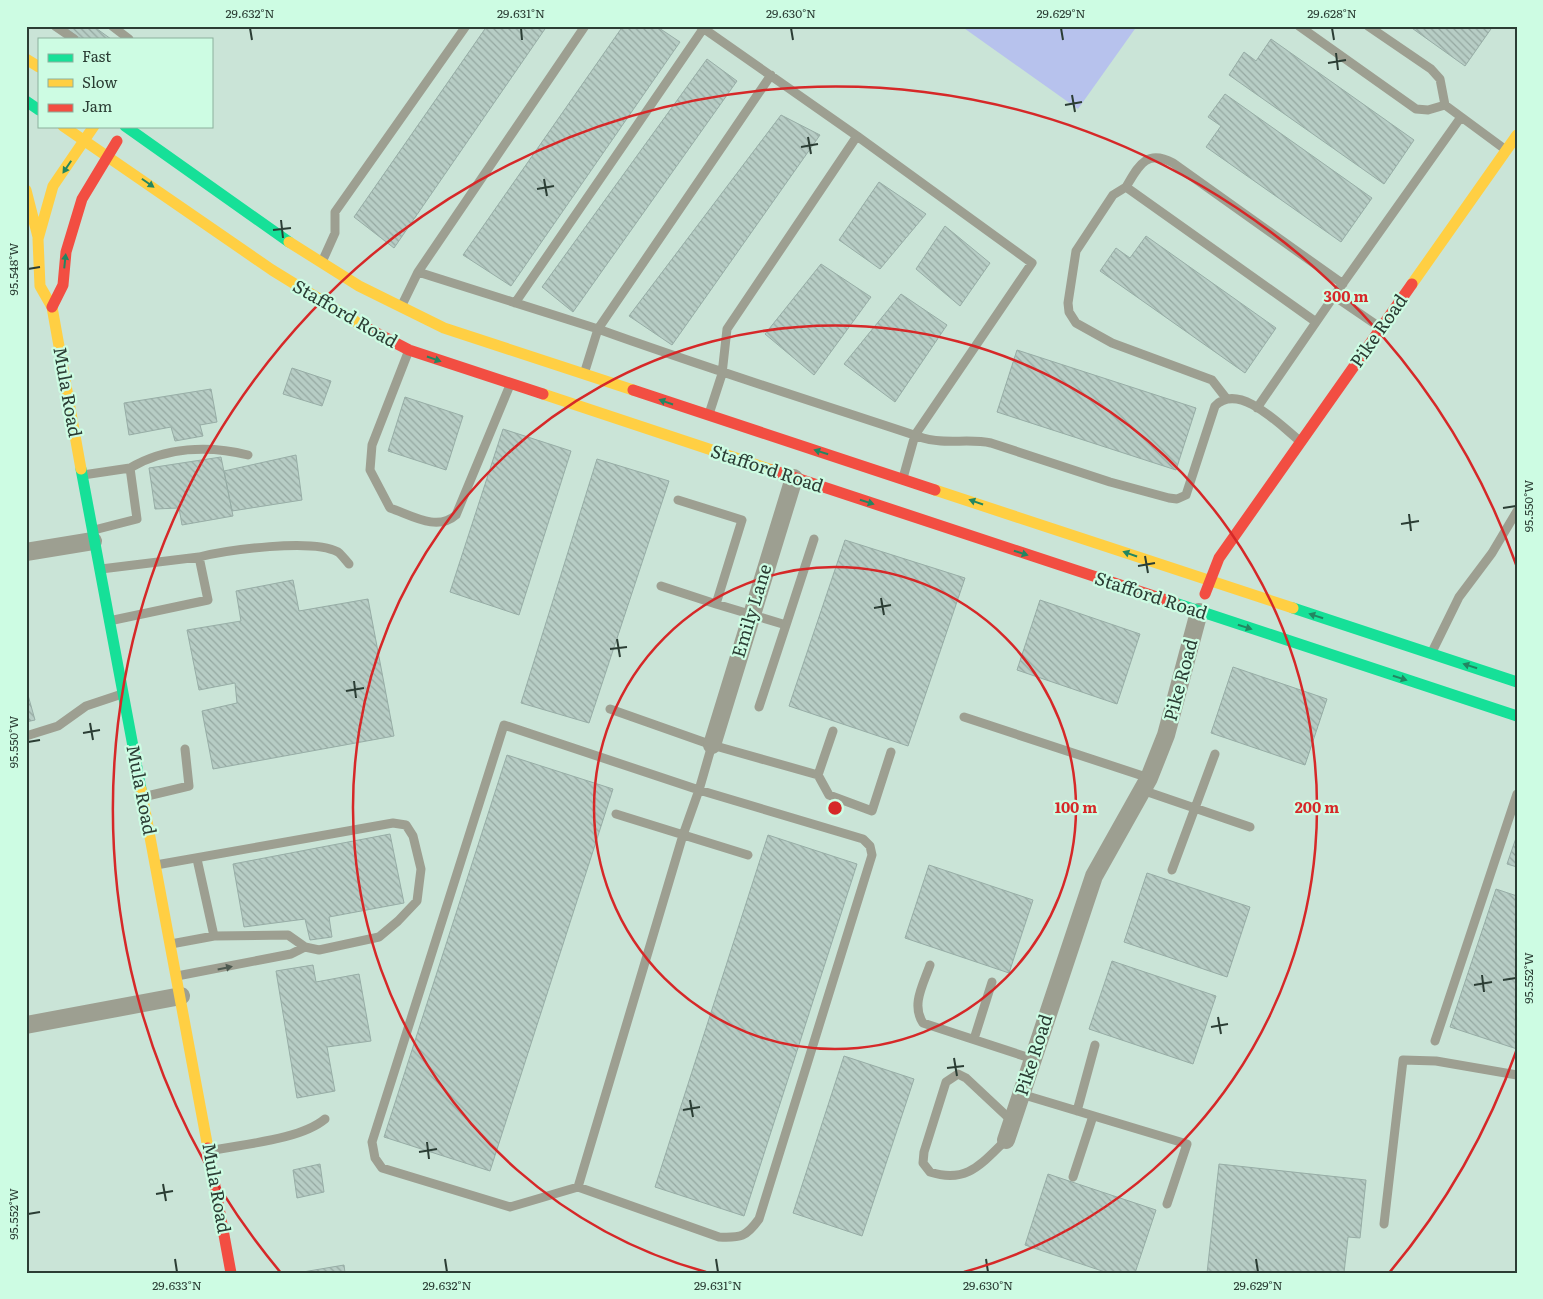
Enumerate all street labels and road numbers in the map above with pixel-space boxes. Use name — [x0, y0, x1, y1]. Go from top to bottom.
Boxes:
street label: Stafford Road — [288, 272, 403, 354]
street label: Pike Road — [1343, 288, 1413, 372]
street label: Mula Road — [47, 344, 90, 439]
street label: Stafford Road — [708, 437, 827, 499]
street label: Emily Lane — [724, 560, 778, 661]
street label: Stafford Road — [1092, 564, 1211, 626]
street label: Pike Road — [1156, 635, 1203, 724]
street label: Mula Road — [120, 742, 164, 837]
street label: Pike Road — [1007, 1010, 1058, 1099]
street label: Mula Road — [196, 1140, 239, 1235]

